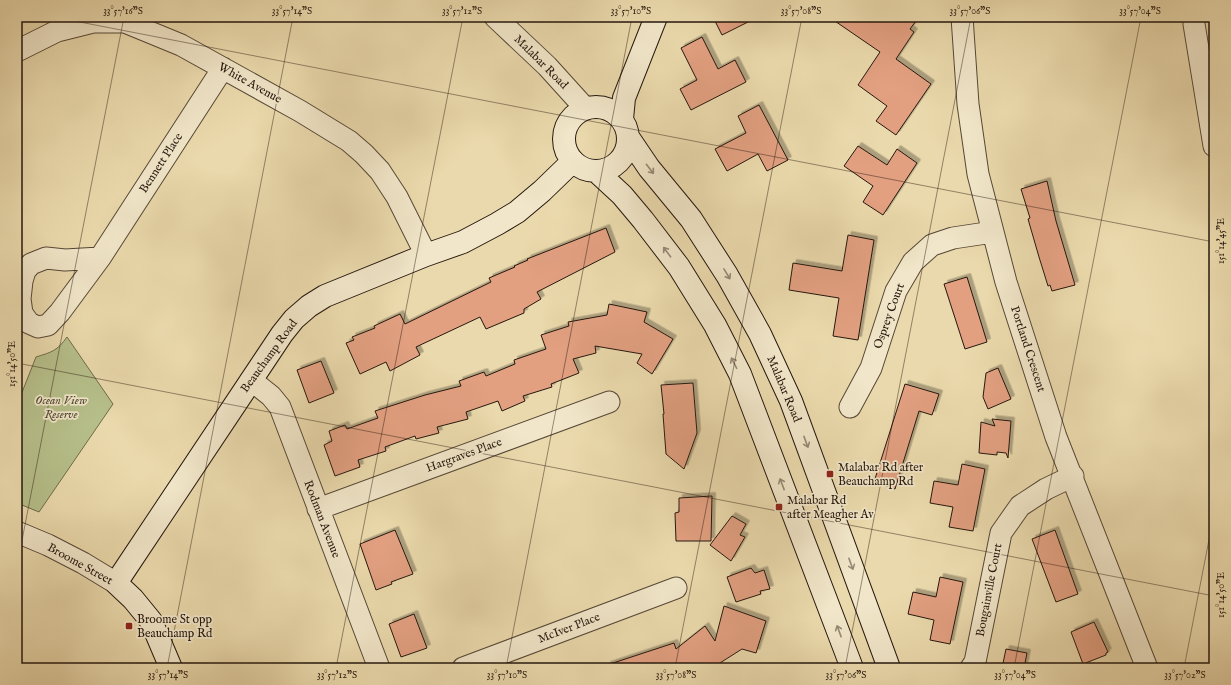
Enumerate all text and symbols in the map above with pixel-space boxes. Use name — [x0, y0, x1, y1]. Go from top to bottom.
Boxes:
text: 33°57'16"S — [103, 5, 143, 18]
text: 33°57'14"S — [272, 5, 312, 18]
text: 33°57'12"S — [442, 5, 482, 18]
text: 33°57'10"S — [611, 5, 651, 18]
text: 33°57'08"S — [781, 5, 821, 18]
text: 33°57'06"S — [950, 5, 990, 18]
text: 33°57'04"S — [1119, 5, 1161, 18]
street label: Malabar Road — [511, 32, 572, 93]
street label: White Avenue — [216, 59, 285, 107]
street label: Bennett Place — [136, 130, 186, 196]
one-way arrow — [646, 164, 655, 175]
text: 151°14'45"E — [1215, 218, 1228, 264]
one-way arrow — [663, 246, 671, 257]
one-way arrow — [722, 269, 731, 280]
street label: Osprey Court — [870, 281, 909, 351]
street label: Portland Crescent — [1007, 304, 1049, 394]
street label: Beauchamp Road — [237, 316, 302, 396]
text: 151°14'50"E — [6, 341, 19, 387]
street label: Malabar Road — [763, 354, 805, 425]
one-way arrow — [730, 357, 737, 369]
park label: Ocean View Reserve — [35, 393, 88, 422]
street label: Hargraves Place — [424, 434, 504, 476]
one-way arrow — [802, 436, 810, 448]
place label: Malabar Rd after Beauchamp Rd — [838, 460, 924, 490]
marker: Malabar Rd after Beauchamp Rd — [825, 469, 835, 479]
street label: Rodman Avenue — [300, 478, 344, 560]
one-way arrow — [777, 478, 785, 490]
place label: Malabar Rd after Meagher Av — [787, 493, 874, 522]
marker: Malabar Rd after Meagher Av — [774, 502, 784, 512]
street label: Broome Street — [45, 540, 115, 588]
street label: Bougainville Court — [973, 542, 1005, 638]
one-way arrow — [847, 558, 855, 570]
text: 151°14'50"E — [1215, 572, 1228, 618]
street label: McIver Place — [536, 609, 603, 647]
place label: Broome St opp Beauchamp Rd — [137, 612, 213, 642]
marker: Broome St opp Beauchamp Rd — [124, 621, 134, 631]
one-way arrow — [834, 626, 842, 638]
text: 33°57'14"S — [148, 669, 188, 682]
text: 33°57'12"S — [317, 669, 357, 682]
text: 33°57'10"S — [487, 669, 527, 682]
text: 33°57'08"S — [656, 669, 696, 682]
text: 33°57'06"S — [826, 669, 866, 682]
text: 33°57'04"S — [994, 669, 1036, 682]
text: 33°57'02"S — [1164, 669, 1206, 682]

